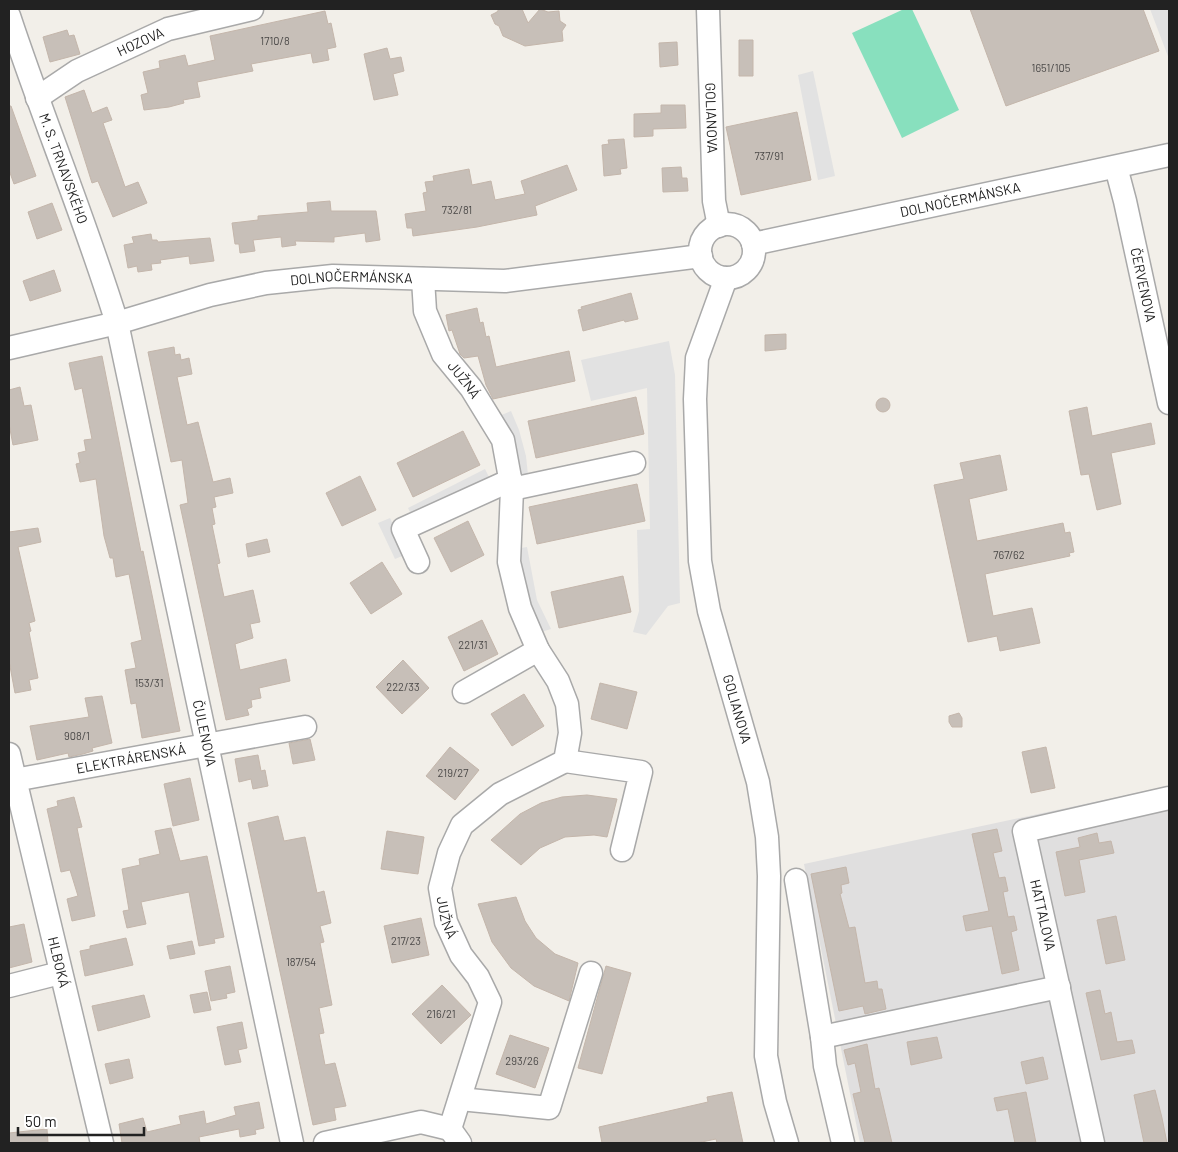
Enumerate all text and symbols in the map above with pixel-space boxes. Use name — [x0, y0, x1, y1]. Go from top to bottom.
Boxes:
street label: HOZOVA — [114, 23, 167, 59]
house number: 1710/8 — [260, 34, 290, 47]
house number: 1651/105 — [1032, 61, 1071, 74]
street label: GOLIANOVA — [702, 82, 722, 154]
street label: M. S. TRNAVSKÉHO — [36, 111, 92, 226]
house number: 737/91 — [754, 149, 784, 162]
street label: DOLNOČERMÁNSKA — [898, 178, 1022, 220]
house number: 732/81 — [442, 203, 472, 216]
street label: ČERVENOVA — [1127, 246, 1160, 324]
street label: DOLNOČERMÁNSKA — [289, 267, 413, 288]
street label: JUŽNÁ — [444, 357, 485, 402]
house number: 767/62 — [993, 548, 1025, 561]
house number: 221/31 — [458, 638, 488, 651]
street label: GOLIANOVA — [720, 672, 756, 746]
house number: 153/31 — [134, 676, 164, 689]
house number: 222/33 — [386, 680, 420, 693]
street label: ČULENOVA — [190, 698, 221, 768]
house number: 908/1 — [64, 729, 90, 742]
street label: ELEKTRÁRENSKÁ — [75, 740, 188, 777]
house number: 219/27 — [438, 766, 468, 779]
street label: HATTALOVA — [1027, 878, 1060, 953]
street label: JUŽNÁ — [434, 895, 461, 941]
house number: 217/23 — [391, 934, 421, 947]
street label: HLBOKÁ — [45, 935, 74, 990]
house number: 187/54 — [286, 955, 316, 968]
house number: 216/21 — [426, 1007, 456, 1020]
house number: 293/26 — [505, 1054, 539, 1067]
scale bar — [18, 1104, 144, 1136]
text: 50 m — [25, 1112, 57, 1130]

